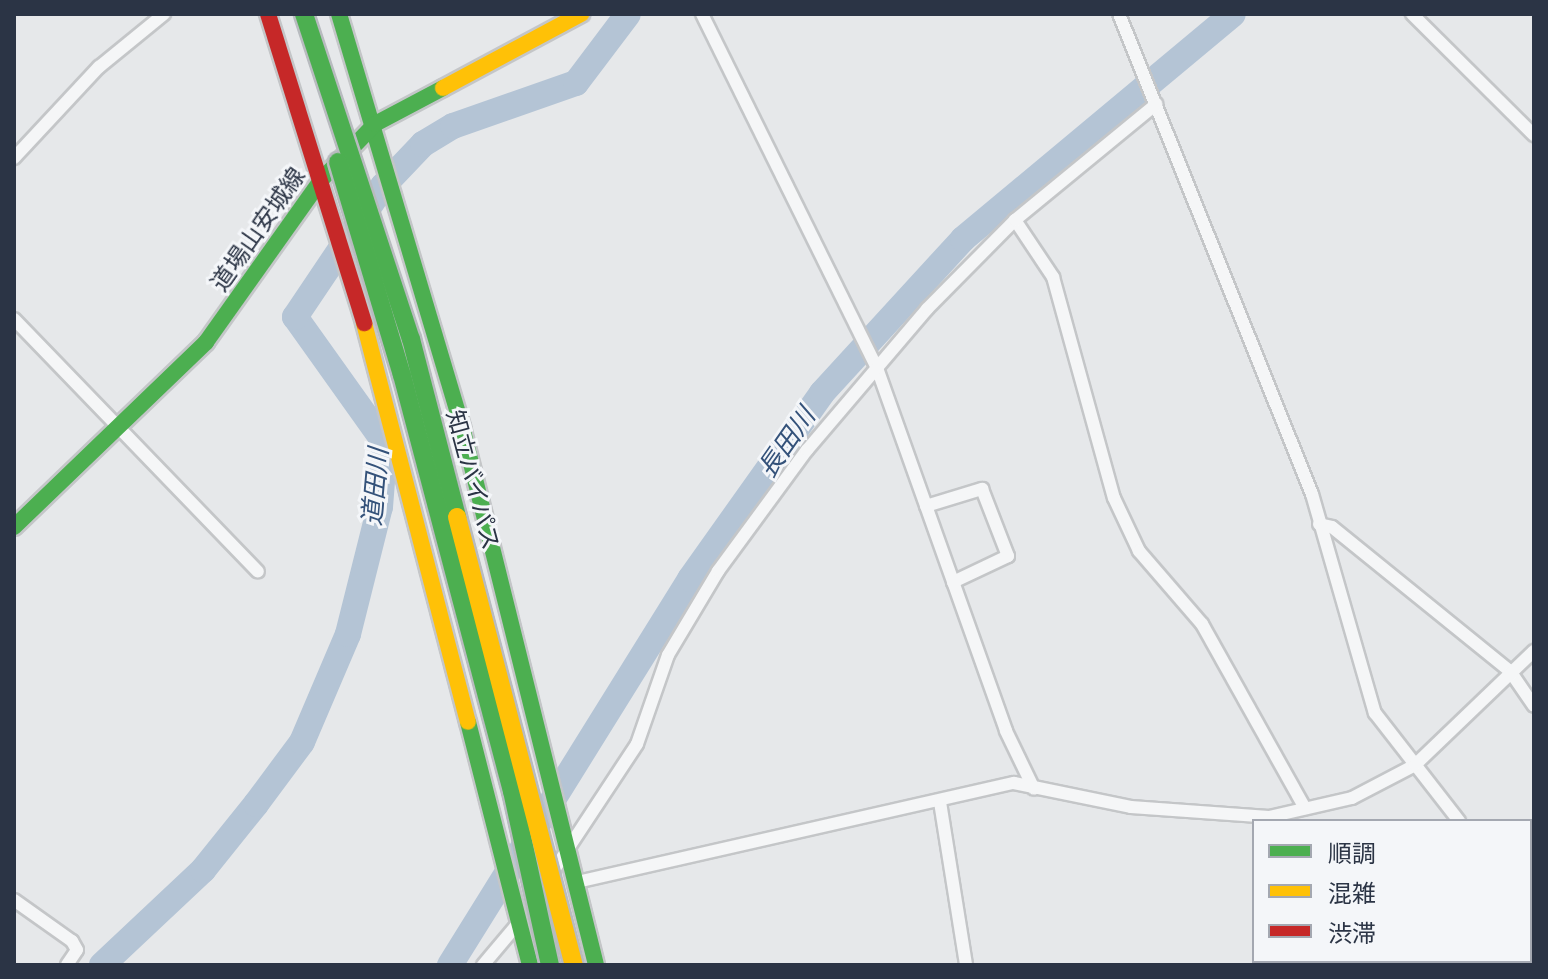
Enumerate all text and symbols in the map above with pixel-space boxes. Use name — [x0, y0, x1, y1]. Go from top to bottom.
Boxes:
street label: 道場山安城線 — [205, 162, 311, 296]
water label: 長田川 — [752, 402, 822, 484]
street label: 知立バイパス — [440, 407, 506, 553]
water label: 道田川 — [357, 447, 395, 527]
legend — [1252, 819, 1532, 963]
text: 順調 — [1328, 839, 1376, 868]
text: 混雑 — [1328, 879, 1376, 908]
text: 渋滞 — [1328, 919, 1376, 948]

